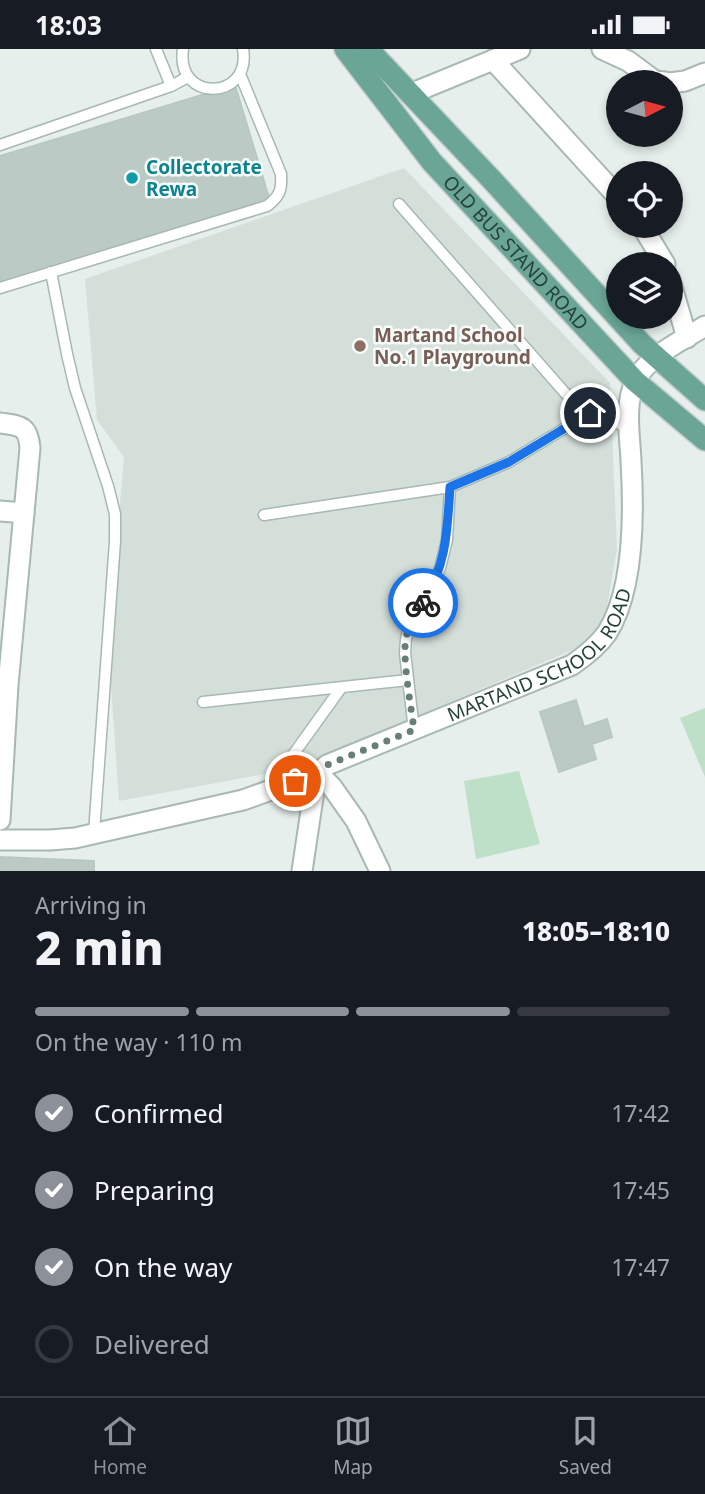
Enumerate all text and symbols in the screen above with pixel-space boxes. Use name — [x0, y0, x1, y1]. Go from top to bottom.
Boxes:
text: 18:03 — [35, 7, 102, 43]
north arrow — [606, 70, 682, 147]
map controls — [606, 70, 683, 329]
place label: Collectorate Rewa — [146, 154, 262, 202]
button: locate — [606, 161, 683, 238]
street label: OLD BUS STAND ROAD — [437, 169, 594, 336]
marker: Collectorate Rewa — [124, 170, 140, 186]
button: layers — [606, 252, 683, 329]
place label: Martand School No.1 Playground — [374, 322, 531, 370]
marker: Martand School No.1 Playground — [352, 338, 368, 354]
pin — [560, 383, 620, 443]
icon: home — [571, 394, 609, 432]
courier — [388, 568, 458, 638]
icon: bike — [404, 584, 442, 622]
street label: MARTAND SCHOOL ROAD — [443, 585, 637, 728]
pin — [265, 751, 325, 811]
icon: bag — [276, 762, 314, 800]
text: Arriving in — [35, 889, 147, 921]
text: 18:05–18:10 — [522, 913, 670, 949]
text: 2 min — [35, 916, 164, 978]
text: On the way · 110 m — [35, 1026, 242, 1058]
icon: check — [35, 1094, 73, 1132]
text: Confirmed — [94, 1095, 224, 1131]
text: 17:42 — [611, 1097, 670, 1129]
icon: check — [35, 1171, 73, 1209]
text: Preparing — [94, 1172, 215, 1208]
text: 17:45 — [611, 1174, 670, 1206]
icon: check — [35, 1248, 73, 1286]
text: On the way — [94, 1249, 232, 1285]
text: 17:47 — [611, 1251, 670, 1283]
text: Delivered — [94, 1326, 210, 1362]
tab: Home — [93, 1412, 147, 1480]
tab: Map — [333, 1412, 373, 1480]
tab: Saved — [559, 1412, 612, 1480]

